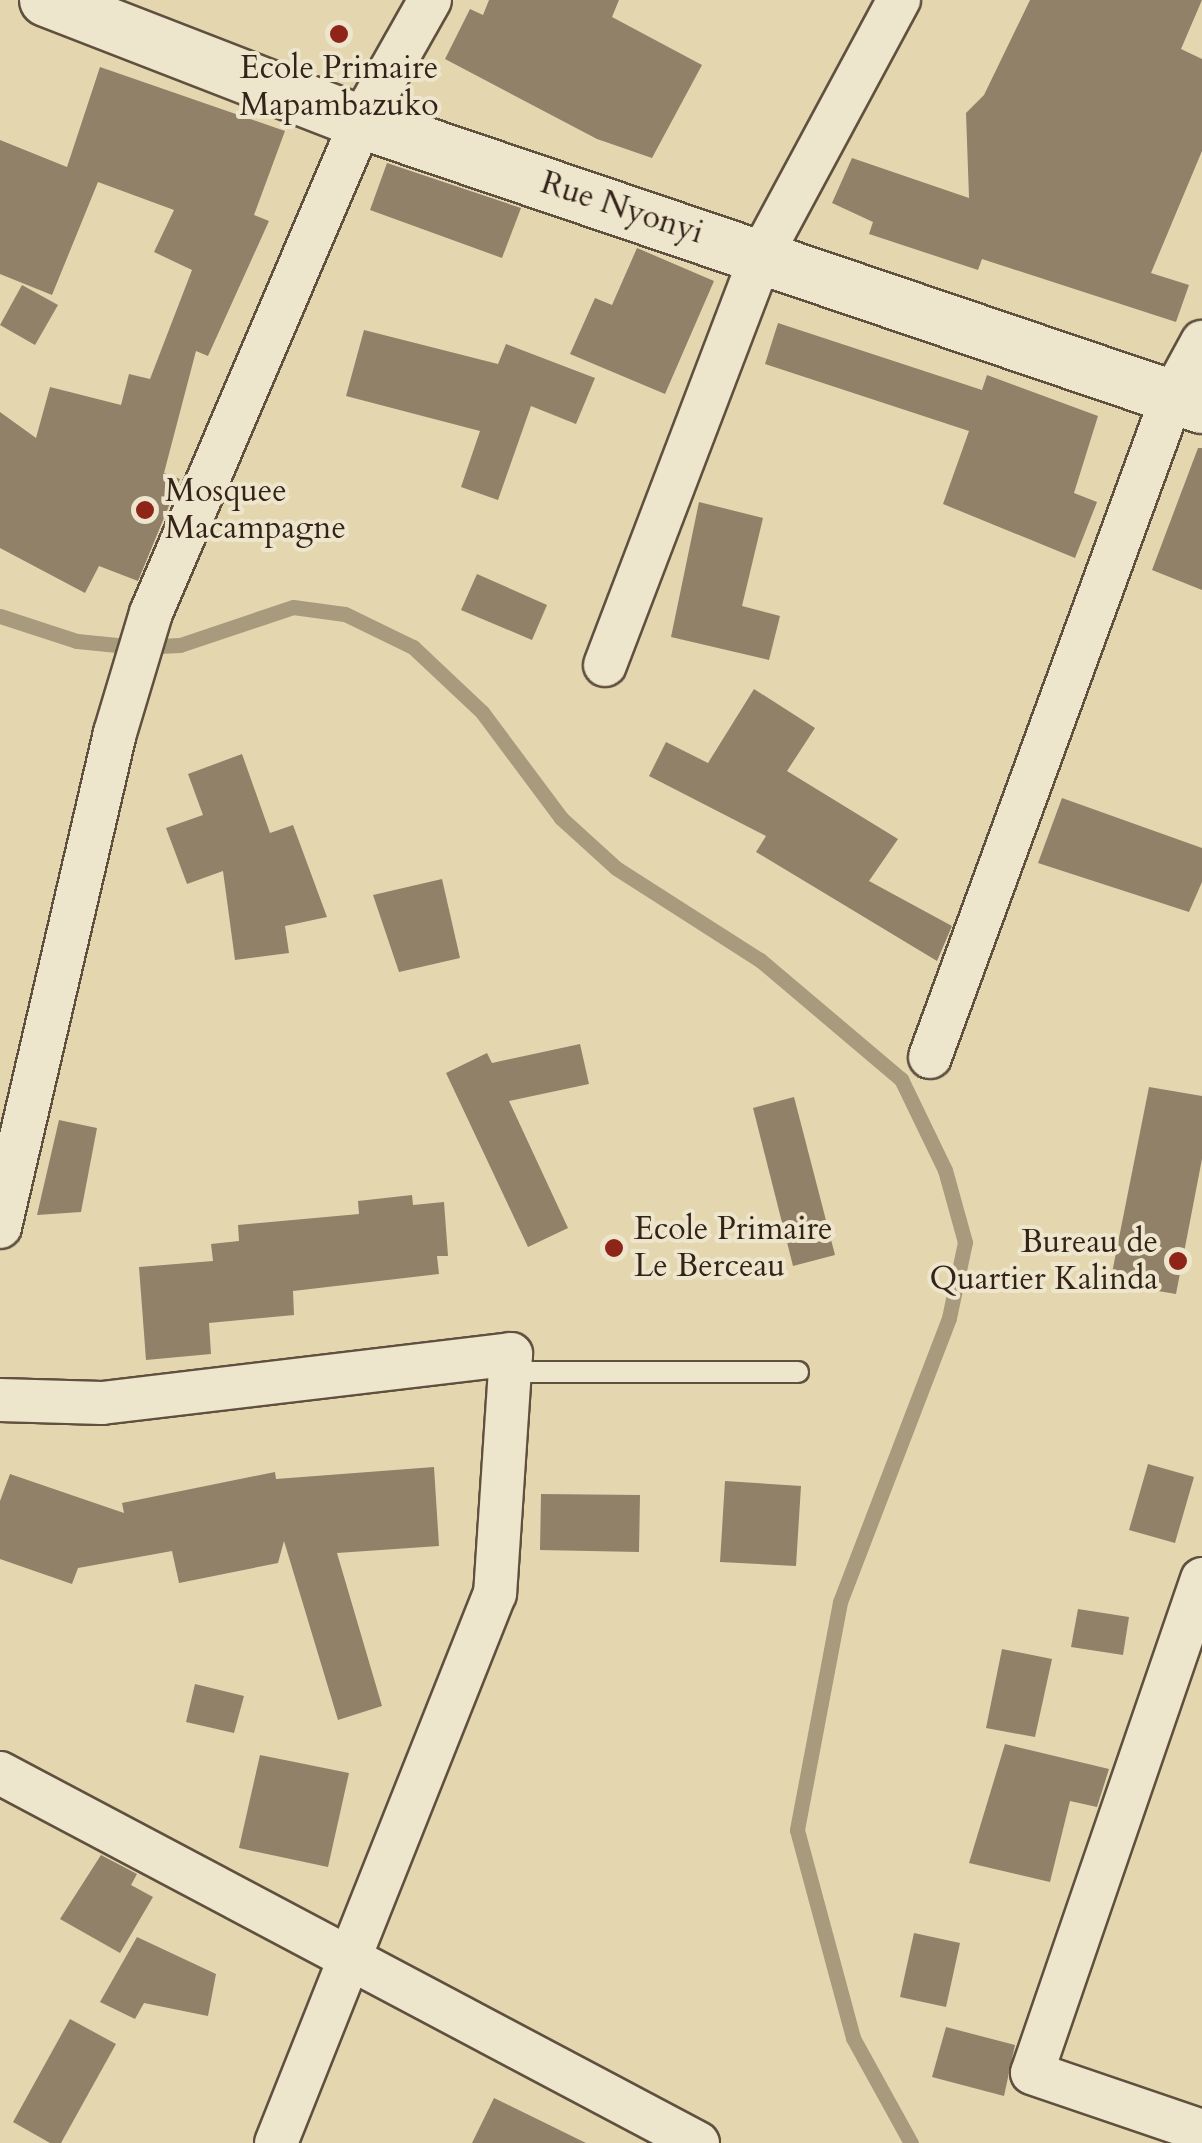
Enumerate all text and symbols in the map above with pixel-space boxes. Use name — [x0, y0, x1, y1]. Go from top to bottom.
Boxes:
marker: Ecole Primaire Mapambazuko — [328, 23, 350, 45]
place label: Ecole Primaire Mapambazuko — [239, 50, 439, 125]
street label: Rue Nyonyi — [536, 164, 708, 252]
place label: Mosquee Macampagne — [165, 473, 346, 548]
marker: Mosquee Macampagne — [134, 499, 156, 521]
place label: Ecole Primaire Le Berceau — [634, 1211, 833, 1286]
place label: Bureau de Quartier Kalinda — [930, 1224, 1158, 1299]
marker: Ecole Primaire Le Berceau — [603, 1237, 625, 1259]
marker: Bureau de Quartier Kalinda — [1167, 1250, 1189, 1272]

